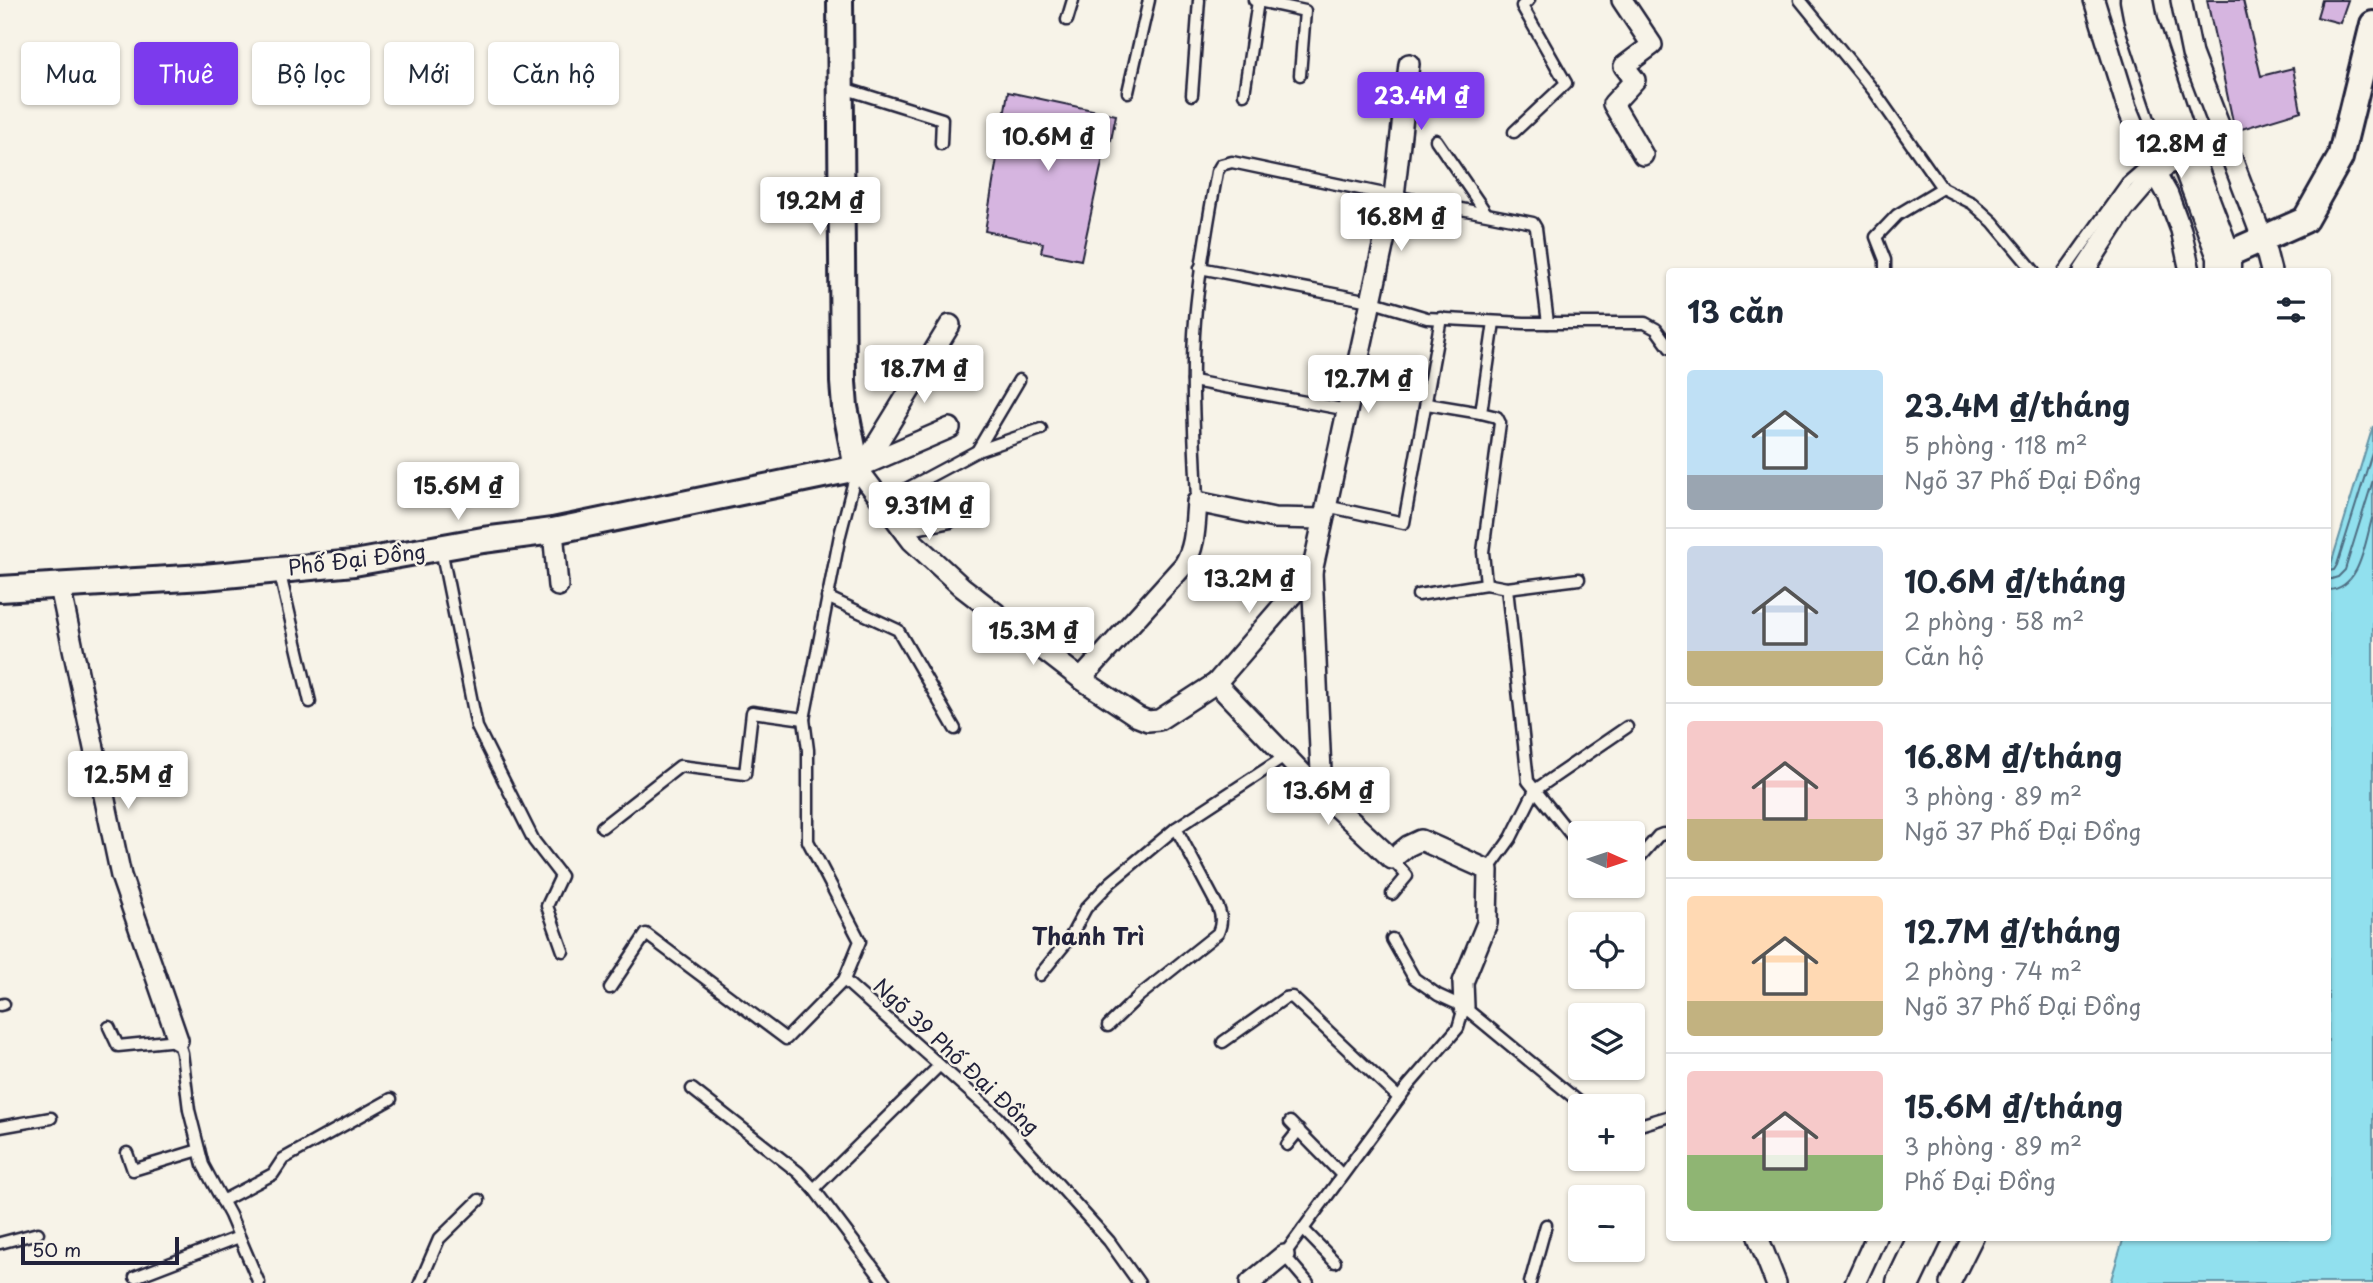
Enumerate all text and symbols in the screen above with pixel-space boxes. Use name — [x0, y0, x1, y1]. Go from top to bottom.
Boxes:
chip: Mua — [21, 42, 120, 105]
chip: Thuê — [134, 42, 238, 105]
chip: Bộ lọc — [252, 42, 370, 105]
chip: Mới — [384, 42, 474, 105]
chip: Căn hộ — [488, 42, 619, 105]
pin: 23.4M ₫ — [1356, 72, 1486, 132]
text: 23.4M ₫ — [1373, 77, 1469, 112]
pin: 10.6M ₫ — [983, 114, 1113, 173]
text: 10.6M ₫ — [1002, 118, 1094, 153]
pin: 12.8M ₫ — [2116, 120, 2246, 180]
text: 12.8M ₫ — [2136, 125, 2226, 160]
pin: 19.2M ₫ — [755, 177, 885, 237]
text: 19.2M ₫ — [776, 182, 864, 217]
pin: 16.8M ₫ — [1336, 194, 1466, 253]
text: 16.8M ₫ — [1357, 198, 1446, 233]
text: 13 căn — [1687, 288, 1784, 333]
icon: filters — [2272, 291, 2310, 329]
pin: 18.7M ₫ — [859, 346, 989, 405]
text: 18.7M ₫ — [880, 350, 968, 385]
pin: 12.7M ₫ — [1303, 356, 1433, 415]
text: 12.7M ₫ — [1324, 360, 1412, 395]
text: 23.4M ₫/tháng — [1904, 382, 2130, 427]
icon: home — [1743, 398, 1827, 482]
text: 5 phòng · 118 m² — [1904, 427, 2088, 462]
pin: 15.6M ₫ — [393, 462, 523, 522]
text: Ngõ 37 Phố Đại Đồng — [1904, 462, 2142, 497]
text: 15.6M ₫ — [413, 467, 503, 502]
pin: 9.31M ₫ — [864, 482, 994, 542]
text: 9.31M ₫ — [885, 487, 973, 522]
street label: Phố Đại Đồng — [286, 534, 428, 582]
pin: 13.2M ₫ — [1184, 556, 1314, 615]
text: 10.6M ₫/tháng — [1904, 558, 2126, 603]
text: 13.2M ₫ — [1204, 560, 1294, 595]
icon: home — [1743, 574, 1827, 658]
text: 2 phòng · 58 m² — [1904, 603, 2084, 638]
pin: 15.3M ₫ — [968, 608, 1098, 667]
text: 15.3M ₫ — [988, 612, 1078, 647]
text: Căn hộ — [1904, 638, 1984, 673]
text: 16.8M ₫/tháng — [1904, 733, 2122, 778]
icon: home — [1743, 749, 1827, 833]
pin: 12.5M ₫ — [63, 752, 193, 811]
text: 12.5M ₫ — [84, 756, 172, 791]
pin: 13.6M ₫ — [1263, 768, 1393, 827]
text: 13.6M ₫ — [1283, 772, 1373, 807]
text: 3 phòng · 89 m² — [1904, 778, 2082, 813]
text: Ngõ 37 Phố Đại Đồng — [1904, 813, 2142, 848]
north arrow — [1568, 821, 1645, 898]
map controls — [1568, 821, 1645, 1262]
text: 12.7M ₫/tháng — [1904, 908, 2121, 953]
button: locate — [1568, 912, 1645, 989]
district label: Thanh Trì — [1032, 918, 1144, 953]
icon: home — [1743, 924, 1827, 1008]
text: 2 phòng · 74 m² — [1904, 953, 2082, 988]
street label: Ngõ 39 Phố Đại Đồng — [867, 970, 1048, 1141]
text: Ngõ 37 Phố Đại Đồng — [1904, 988, 2142, 1023]
button: layers — [1568, 1003, 1645, 1080]
text: 15.6M ₫/tháng — [1904, 1083, 2123, 1128]
button: + — [1568, 1094, 1645, 1171]
icon: home — [1743, 1099, 1827, 1183]
text: 3 phòng · 89 m² — [1904, 1128, 2082, 1163]
text: Phố Đại Đồng — [1904, 1163, 2056, 1198]
button: − — [1568, 1185, 1645, 1262]
scale bar — [21, 1234, 178, 1266]
text: 50 m — [32, 1235, 81, 1263]

